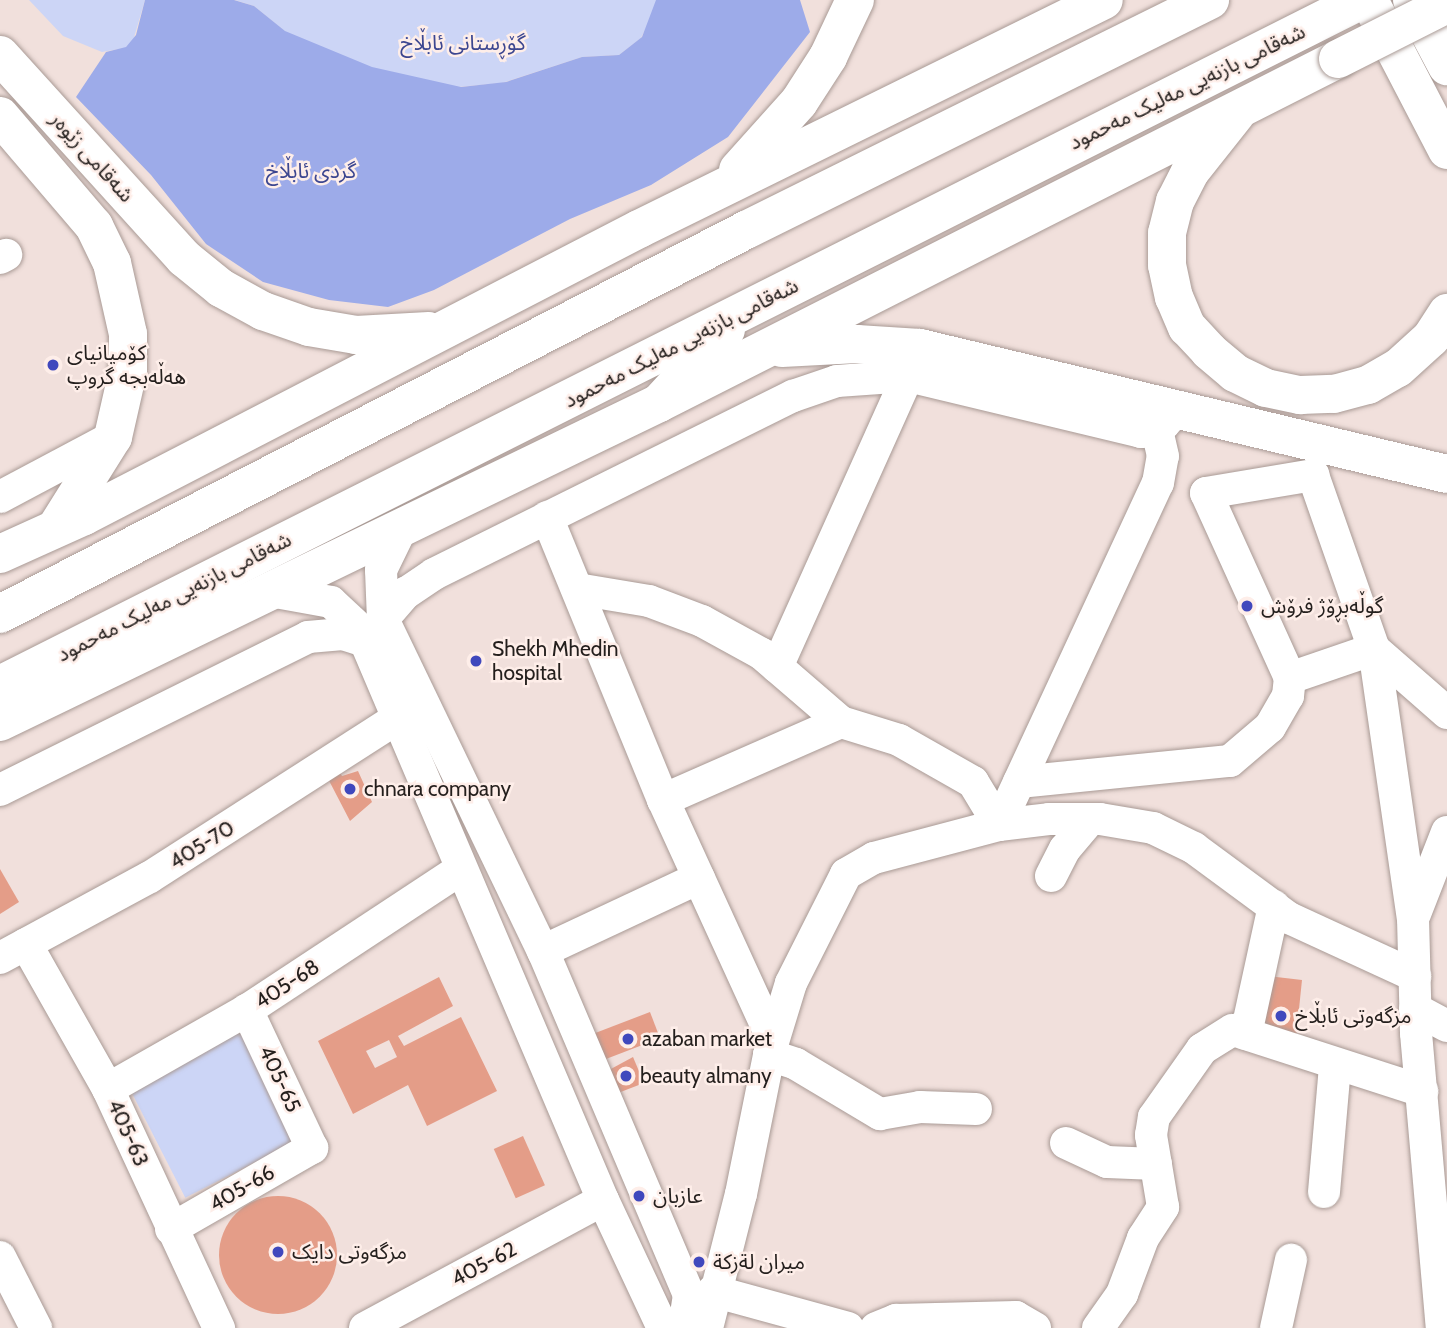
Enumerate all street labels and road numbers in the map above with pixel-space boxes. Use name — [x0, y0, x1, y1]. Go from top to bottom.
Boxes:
street label: شەقامی بازنەیی مەلیک مەحمود — [1065, 19, 1309, 155]
street label: شەقامی زێوەر — [45, 107, 139, 207]
street label: شەقامی بازنەیی مەلیک مەحمود — [559, 273, 803, 413]
street label: شەقامی بازنەیی مەلیک مەحمود — [52, 527, 296, 667]
street label: 405-70 — [165, 815, 239, 875]
street label: 405-68 — [250, 954, 324, 1014]
street label: 405-65 — [254, 1042, 306, 1116]
street label: 405-63 — [102, 1096, 154, 1170]
street label: 405-66 — [205, 1159, 279, 1217]
street label: 405-62 — [447, 1236, 521, 1292]

